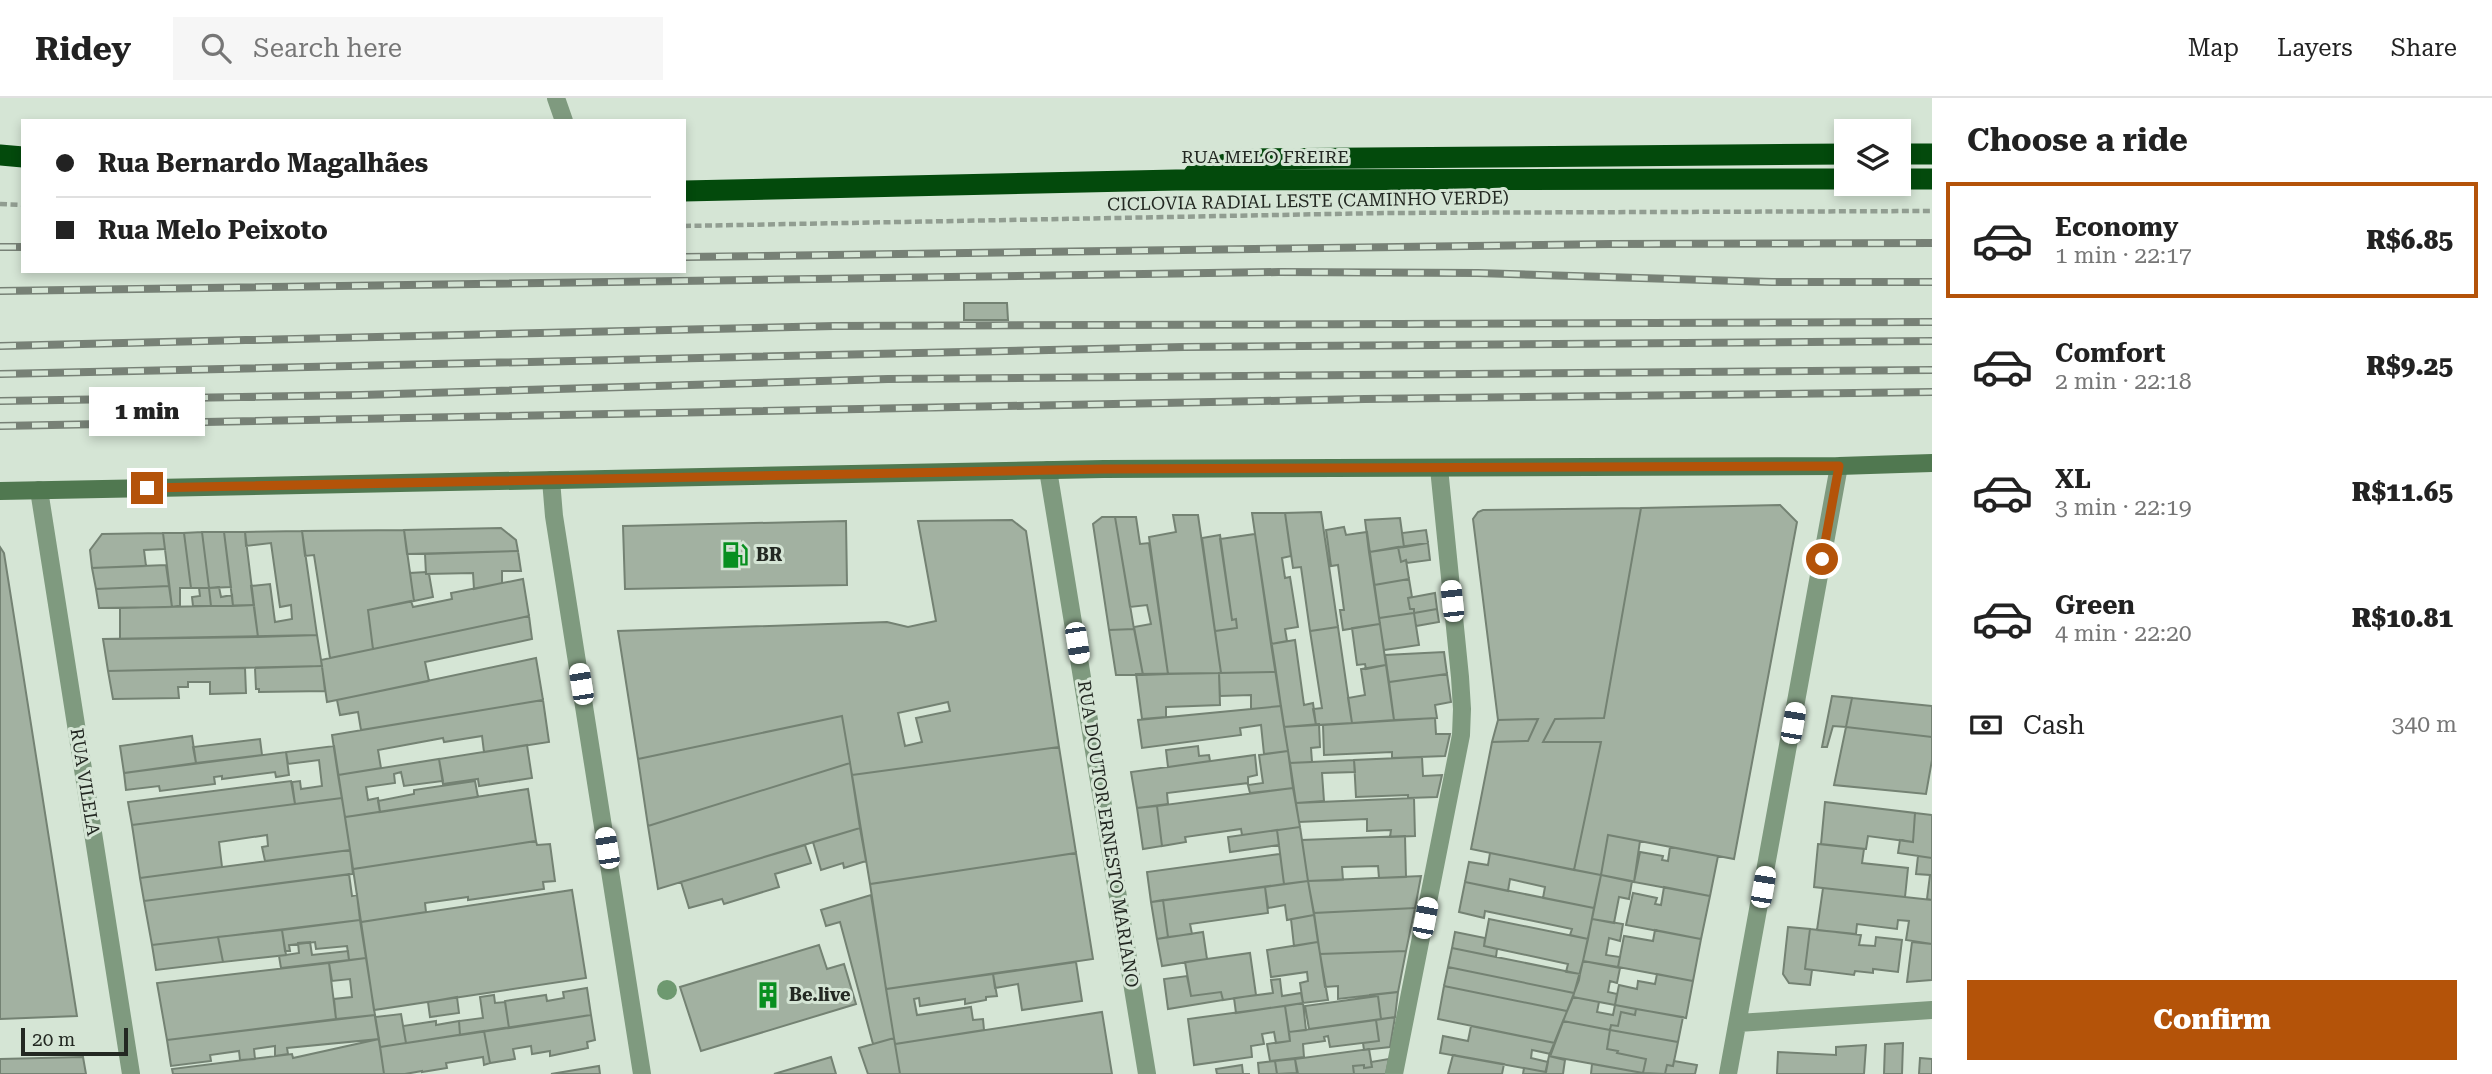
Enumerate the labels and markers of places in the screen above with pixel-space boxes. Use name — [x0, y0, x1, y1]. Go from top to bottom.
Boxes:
fuel station icon: BR — [720, 540, 750, 570]
place label: BR — [756, 544, 783, 565]
building icon: Be.live — [753, 980, 783, 1010]
place label: Be.live — [789, 984, 851, 1005]

